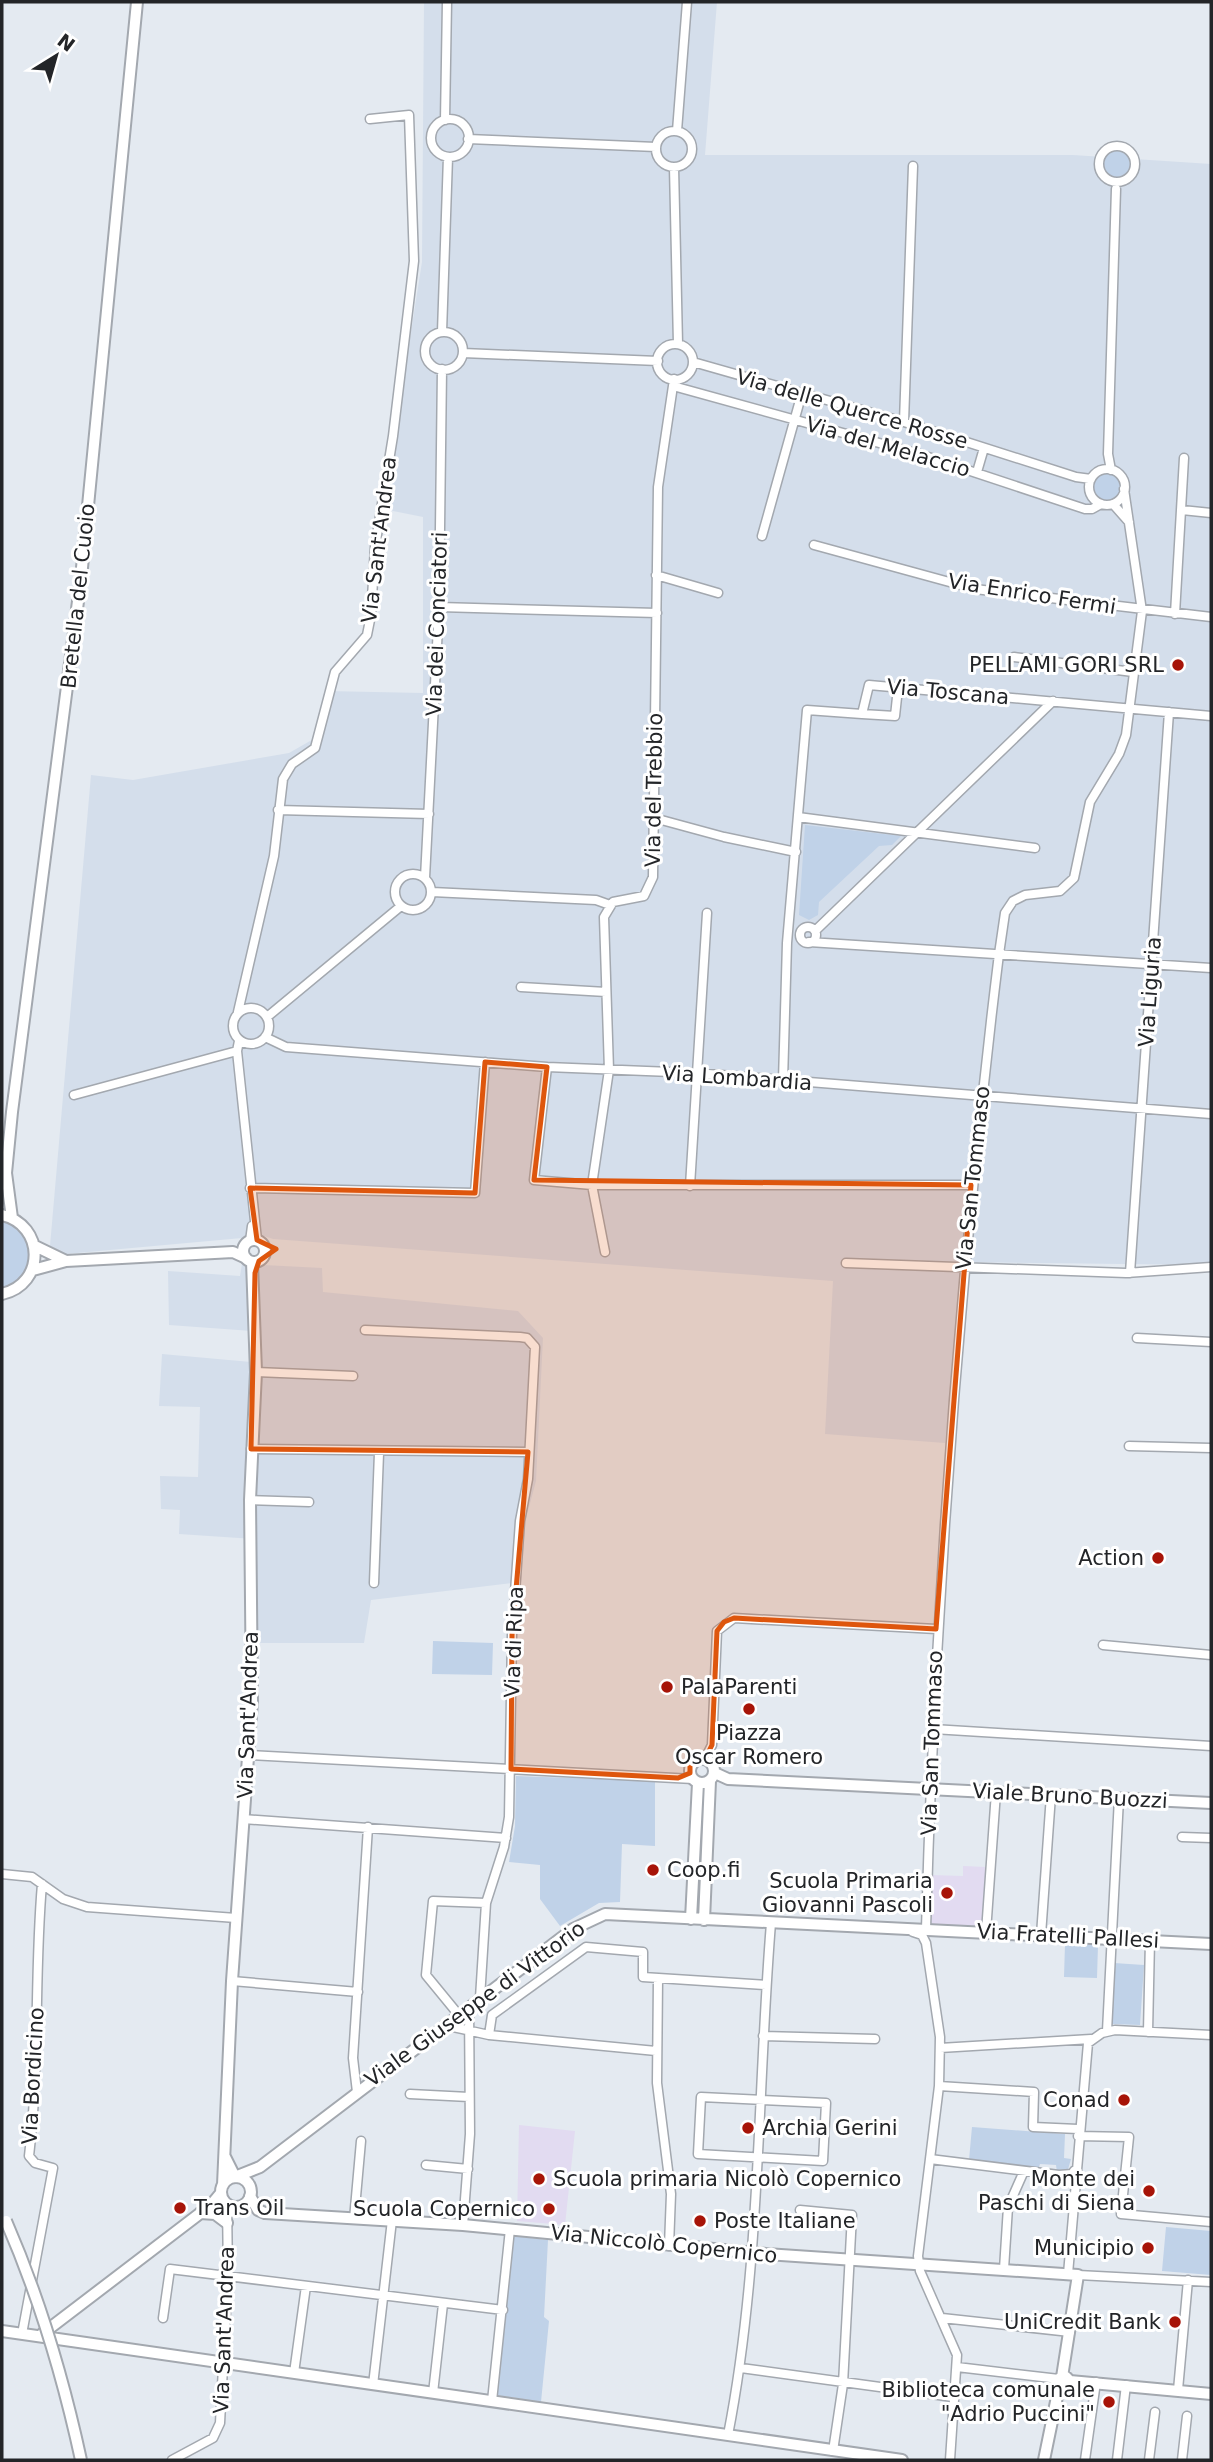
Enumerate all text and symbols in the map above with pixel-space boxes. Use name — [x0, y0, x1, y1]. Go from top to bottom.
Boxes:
north arrow — [21, 21, 91, 91]
text: N — [53, 29, 79, 56]
street label: Via delle Querce Rosse — [733, 364, 971, 454]
street label: Via del Melaccio — [803, 412, 973, 482]
street label: Via Sant'Andrea — [357, 455, 401, 625]
street label: Bretella del Cuoio — [56, 502, 100, 690]
street label: Via dei Conciatori — [422, 531, 452, 717]
street label: Via Enrico Fermi — [946, 569, 1118, 619]
place label: PELLAMI GORI SRL — [969, 653, 1164, 677]
marker: PELLAMI GORI SRL — [1170, 657, 1186, 673]
street label: Via Toscana — [886, 675, 1010, 709]
street label: Via del Trebbio — [641, 713, 667, 867]
street label: Via Liguria — [1134, 936, 1166, 1048]
street label: Via Lombardia — [661, 1061, 813, 1095]
street label: Via San Tommaso — [951, 1085, 995, 1271]
place label: Action — [1078, 1546, 1144, 1570]
marker: Action — [1150, 1550, 1166, 1566]
street label: Via di Ripa — [500, 1586, 528, 1698]
street label: Via Sant'Andrea — [233, 1631, 263, 1799]
street label: Via San Tommaso — [917, 1650, 947, 1836]
place label: PalaParenti — [681, 1675, 797, 1699]
marker: PalaParenti — [659, 1679, 675, 1695]
marker: Piazza Oscar Romero — [741, 1701, 757, 1717]
place label: Piazza Oscar Romero — [675, 1721, 823, 1769]
street label: Viale Bruno Buozzi — [972, 1779, 1168, 1813]
place label: Coop.fi — [667, 1858, 741, 1882]
marker: Coop.fi — [645, 1862, 661, 1878]
place label: Scuola Primaria Giovanni Pascoli — [762, 1869, 933, 1917]
marker: Scuola Primaria Giovanni Pascoli — [939, 1885, 955, 1901]
street label: Viale Giuseppe di Vittorio — [360, 1916, 590, 2092]
street label: Via Fratelli Pallesi — [976, 1919, 1160, 1953]
street label: Via Bordicino — [17, 2007, 49, 2145]
place label: Conad — [1043, 2088, 1110, 2112]
marker: Conad — [1116, 2092, 1132, 2108]
place label: Archia Gerini — [762, 2116, 898, 2140]
marker: Archia Gerini — [740, 2120, 756, 2136]
place label: Scuola primaria Nicolò Copernico — [553, 2167, 901, 2191]
place label: Monte dei Paschi di Siena — [978, 2167, 1135, 2215]
marker: Scuola primaria Nicolò Copernico — [531, 2171, 547, 2187]
marker: Monte dei Paschi di Siena — [1141, 2183, 1157, 2199]
place label: Trans Oil — [193, 2196, 284, 2220]
place label: Scuola Copernico — [353, 2197, 535, 2221]
marker: Trans Oil — [172, 2200, 188, 2216]
marker: Scuola Copernico — [541, 2201, 557, 2217]
place label: Poste Italiane — [714, 2209, 856, 2233]
marker: Poste Italiane — [692, 2213, 708, 2229]
street label: Via Niccolò Copernico — [550, 2220, 778, 2268]
place label: Municipio — [1034, 2236, 1134, 2260]
marker: Municipio — [1140, 2240, 1156, 2256]
street label: Via Sant'Andrea — [209, 2246, 239, 2414]
place label: UniCredit Bank — [1004, 2310, 1162, 2334]
marker: UniCredit Bank — [1167, 2314, 1183, 2330]
place label: Biblioteca comunale "Adrio Puccini" — [882, 2378, 1095, 2426]
marker: Biblioteca comunale "Adrio Puccini" — [1101, 2394, 1117, 2410]

